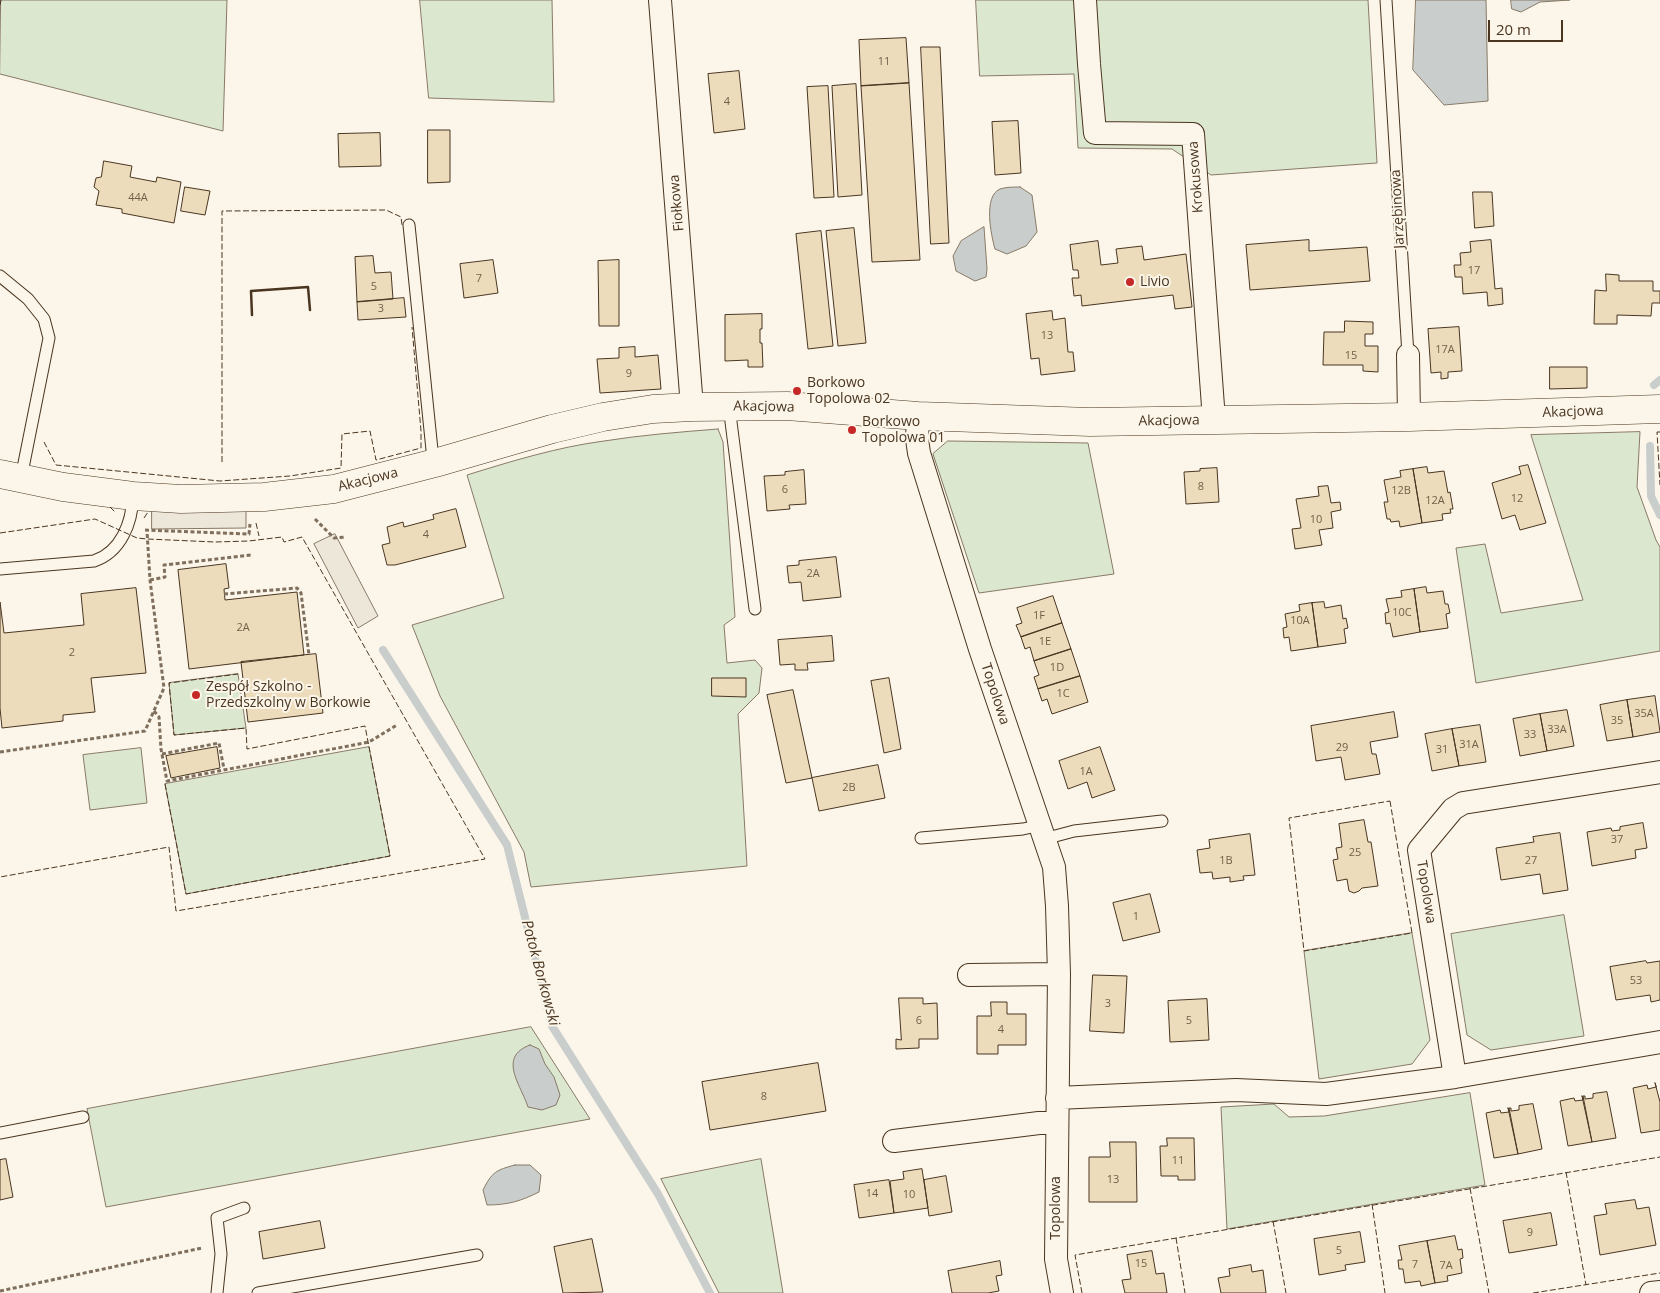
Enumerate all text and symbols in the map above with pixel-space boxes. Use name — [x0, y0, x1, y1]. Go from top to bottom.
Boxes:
scale bar — [1490, 10, 1565, 42]
text: 20 m — [1496, 19, 1531, 39]
house number: 11 — [878, 55, 890, 69]
house number: 4 — [724, 95, 730, 109]
street label: Krokusowa — [1185, 140, 1207, 214]
street label: Jarzębinowa — [1388, 169, 1408, 249]
street label: Fiołkowa — [666, 174, 688, 232]
house number: 44A — [128, 191, 148, 205]
house number: 17 — [1468, 264, 1480, 278]
house number: 7 — [476, 272, 482, 286]
place label: Livio — [1140, 274, 1170, 290]
marker: Livio — [1124, 276, 1136, 288]
house number: 5 — [371, 280, 377, 294]
house number: 3 — [378, 302, 384, 316]
house number: 13 — [1041, 329, 1053, 343]
house number: 17A — [1435, 343, 1455, 357]
house number: 15 — [1345, 349, 1357, 363]
house number: 9 — [626, 367, 632, 381]
place label: Borkowo Topolowa 02 — [807, 375, 890, 408]
marker: Borkowo Topolowa 02 — [791, 385, 803, 397]
street label: Akacjowa — [733, 398, 795, 416]
street label: Akacjowa — [1542, 403, 1604, 421]
street label: Akacjowa — [1138, 412, 1200, 430]
place label: Borkowo Topolowa 01 — [862, 414, 945, 447]
marker: Borkowo Topolowa 01 — [846, 424, 858, 436]
street label: Akacjowa — [336, 464, 400, 496]
house number: 8 — [1198, 480, 1204, 494]
house number: 6 — [782, 483, 788, 497]
house number: 12B — [1391, 484, 1411, 498]
house number: 12 — [1511, 492, 1523, 506]
house number: 12A — [1425, 494, 1445, 508]
house number: 10 — [1310, 513, 1322, 527]
house number: 4 — [423, 528, 429, 542]
house number: 2A — [806, 567, 820, 581]
house number: 10C — [1392, 606, 1412, 620]
house number: 1F — [1033, 609, 1045, 623]
house number: 10A — [1290, 614, 1310, 628]
house number: 2A — [236, 621, 250, 635]
house number: 1E — [1039, 635, 1051, 649]
house number: 2 — [69, 646, 75, 660]
street label: Topolowa — [977, 661, 1013, 727]
house number: 1D — [1050, 661, 1064, 675]
place label: Zespół Szkolno - Przedszkolny w Borkowie — [206, 679, 371, 712]
house number: 1C — [1056, 687, 1070, 701]
marker: Zespół Szkolno - Przedszkolny w Borkowie — [190, 689, 202, 701]
house number: 35A — [1634, 707, 1654, 721]
house number: 35 — [1611, 714, 1623, 728]
house number: 33A — [1547, 723, 1567, 737]
house number: 33 — [1524, 728, 1536, 742]
house number: 31A — [1459, 738, 1479, 752]
house number: 29 — [1336, 741, 1348, 755]
house number: 31 — [1436, 743, 1448, 757]
house number: 1A — [1079, 765, 1093, 779]
house number: 2B — [842, 781, 856, 795]
house number: 37 — [1611, 833, 1623, 847]
house number: 25 — [1349, 846, 1361, 860]
house number: 1B — [1219, 854, 1233, 868]
house number: 27 — [1525, 854, 1537, 868]
street label: Topolowa — [1413, 859, 1439, 925]
house number: 1 — [1133, 910, 1139, 924]
water label: Potok Borkowski — [517, 918, 563, 1028]
house number: 53 — [1630, 974, 1642, 988]
house number: 3 — [1105, 997, 1111, 1011]
house number: 6 — [916, 1014, 922, 1028]
house number: 5 — [1186, 1014, 1192, 1028]
house number: 4 — [998, 1023, 1004, 1037]
house number: 8 — [761, 1090, 767, 1104]
house number: 11 — [1172, 1154, 1184, 1168]
house number: 13 — [1107, 1173, 1119, 1187]
street label: Topolowa — [1048, 1176, 1064, 1240]
house number: 14 — [866, 1187, 878, 1201]
house number: 10 — [903, 1188, 915, 1202]
house number: 9 — [1527, 1226, 1533, 1240]
house number: 5 — [1336, 1244, 1342, 1258]
house number: 15 — [1135, 1257, 1147, 1271]
house number: 7 — [1412, 1258, 1418, 1272]
house number: 7A — [1439, 1259, 1453, 1273]

